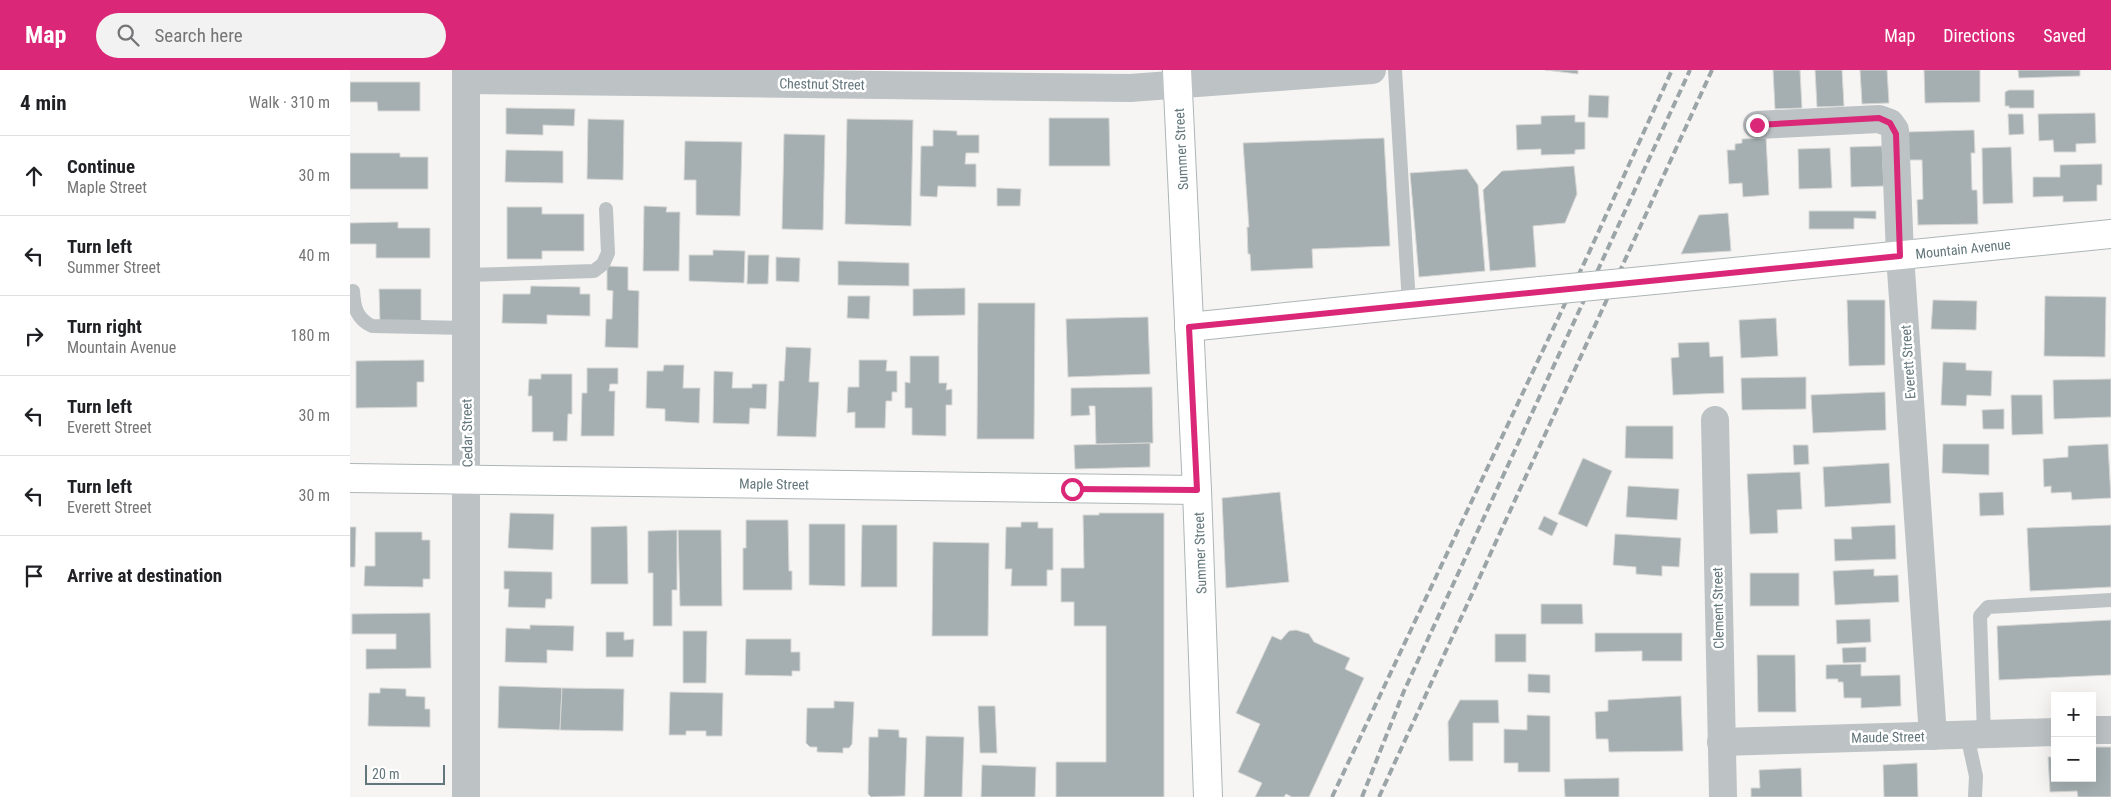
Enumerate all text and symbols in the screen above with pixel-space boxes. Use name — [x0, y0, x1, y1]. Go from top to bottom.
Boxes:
search box — [96, 13, 446, 58]
text: Map — [25, 21, 66, 49]
icon: search — [114, 21, 142, 49]
text: Search here — [154, 24, 243, 47]
text: Map — [1884, 25, 1915, 46]
text: Directions — [1943, 25, 2015, 46]
text: Saved — [2043, 25, 2086, 46]
street label: Chestnut Street — [779, 75, 865, 93]
text: 4 min — [20, 91, 67, 115]
text: Walk · 310 m — [249, 93, 330, 112]
street label: Summer Street — [1171, 108, 1191, 190]
route end — [1746, 114, 1769, 137]
text: Continue — [67, 155, 135, 178]
icon: ahead — [20, 162, 48, 190]
text: 30 m — [298, 166, 330, 185]
text: Maple Street — [67, 178, 147, 197]
text: Turn left — [67, 235, 132, 258]
street label: Mountain Avenue — [1915, 236, 2012, 262]
icon: left — [20, 242, 48, 270]
text: 40 m — [298, 246, 330, 265]
text: Summer Street — [67, 258, 161, 277]
text: Turn right — [67, 315, 142, 338]
icon: right — [20, 322, 48, 350]
street label: Everett Street — [1897, 324, 1919, 400]
text: 180 m — [291, 326, 330, 345]
text: Mountain Avenue — [67, 338, 176, 357]
text: Turn left — [67, 395, 132, 418]
street label: Cedar Street — [458, 399, 476, 467]
icon: left — [20, 402, 48, 430]
text: 30 m — [298, 406, 330, 425]
text: Everett Street — [67, 418, 152, 437]
text: Turn left — [67, 475, 132, 498]
street label: Maple Street — [739, 475, 809, 493]
route start — [1061, 478, 1084, 501]
icon: left — [20, 482, 48, 510]
text: 30 m — [298, 486, 330, 505]
text: Everett Street — [67, 498, 152, 517]
street label: Summer Street — [1191, 512, 1209, 594]
icon: arrive — [20, 562, 48, 590]
text: Arrive at destination — [67, 564, 222, 587]
street label: Clement Street — [1709, 567, 1727, 649]
map controls — [2051, 692, 2096, 782]
button: + — [2051, 692, 2096, 737]
street label: Maude Street — [1851, 728, 1925, 746]
button: − — [2051, 737, 2096, 782]
scale bar — [365, 762, 445, 785]
text: 20 m — [372, 766, 400, 782]

